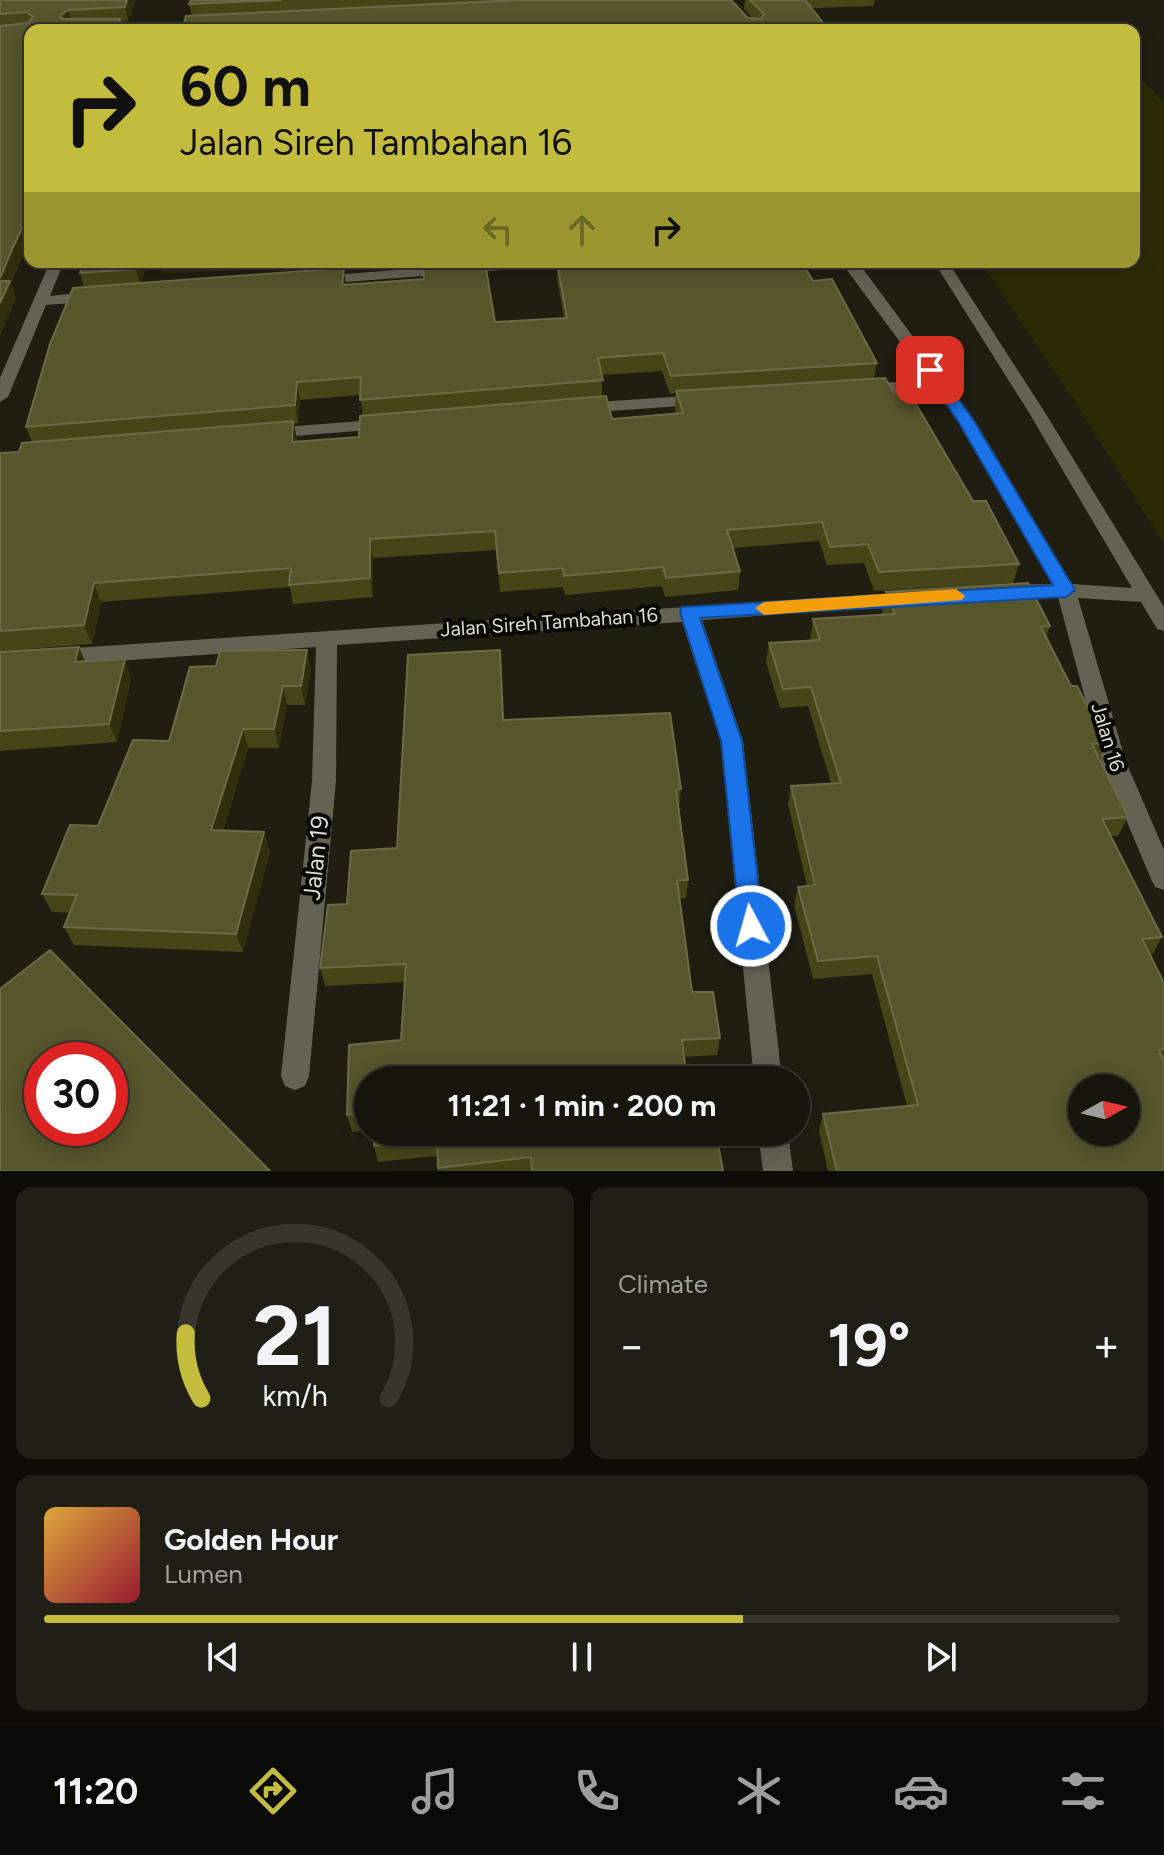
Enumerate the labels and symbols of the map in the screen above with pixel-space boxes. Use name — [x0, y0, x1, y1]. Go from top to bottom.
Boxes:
pin — [896, 336, 964, 404]
street label: Jalan Sireh Tambahan 16 — [439, 602, 659, 642]
street label: Jalan 16 — [1086, 700, 1130, 774]
street label: Jalan 19 — [297, 814, 334, 902]
position arrow — [709, 884, 793, 968]
speed limit sign: 30 — [24, 1042, 128, 1146]
north arrow — [1068, 1074, 1140, 1146]

